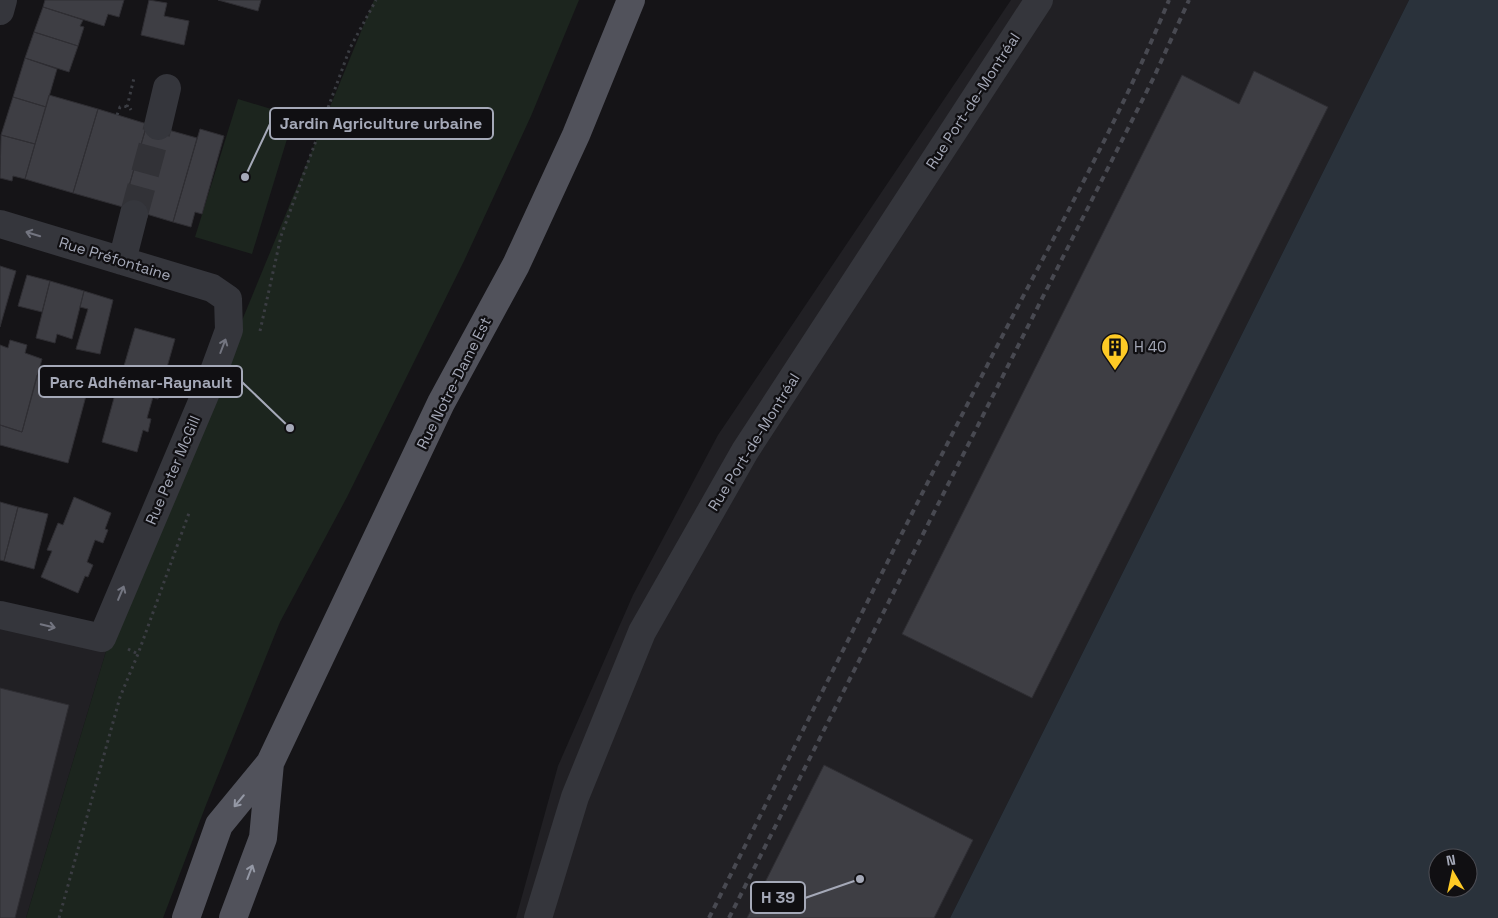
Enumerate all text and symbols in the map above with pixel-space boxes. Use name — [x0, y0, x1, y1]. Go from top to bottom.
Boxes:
street label: Rue Port-de-Montréal — [921, 29, 1024, 172]
callout: Jardin Agriculture urbaine — [270, 108, 493, 139]
text: Jardin Agriculture urbaine — [280, 113, 482, 134]
one-way arrow — [26, 229, 42, 239]
street label: Rue Préfontaine — [57, 232, 174, 285]
street label: Rue Notre-Dame Est — [412, 314, 495, 452]
building icon: H 40 — [1100, 332, 1130, 371]
place label: H 40 — [1134, 337, 1167, 356]
one-way arrow — [219, 339, 228, 354]
callout: Parc Adhémar-Raynault — [39, 366, 242, 397]
street label: Rue Port-de-Montréal — [703, 369, 804, 514]
text: Parc Adhémar-Raynault — [50, 372, 232, 393]
street label: Rue Peter McGill — [141, 412, 204, 527]
one-way arrow — [118, 586, 127, 601]
one-way arrow — [39, 622, 55, 631]
one-way arrow — [234, 794, 245, 807]
north arrow — [1428, 848, 1478, 898]
text: N — [1445, 851, 1457, 870]
one-way arrow — [246, 865, 255, 881]
callout: H 39 — [751, 882, 805, 913]
text: H 39 — [761, 887, 795, 908]

